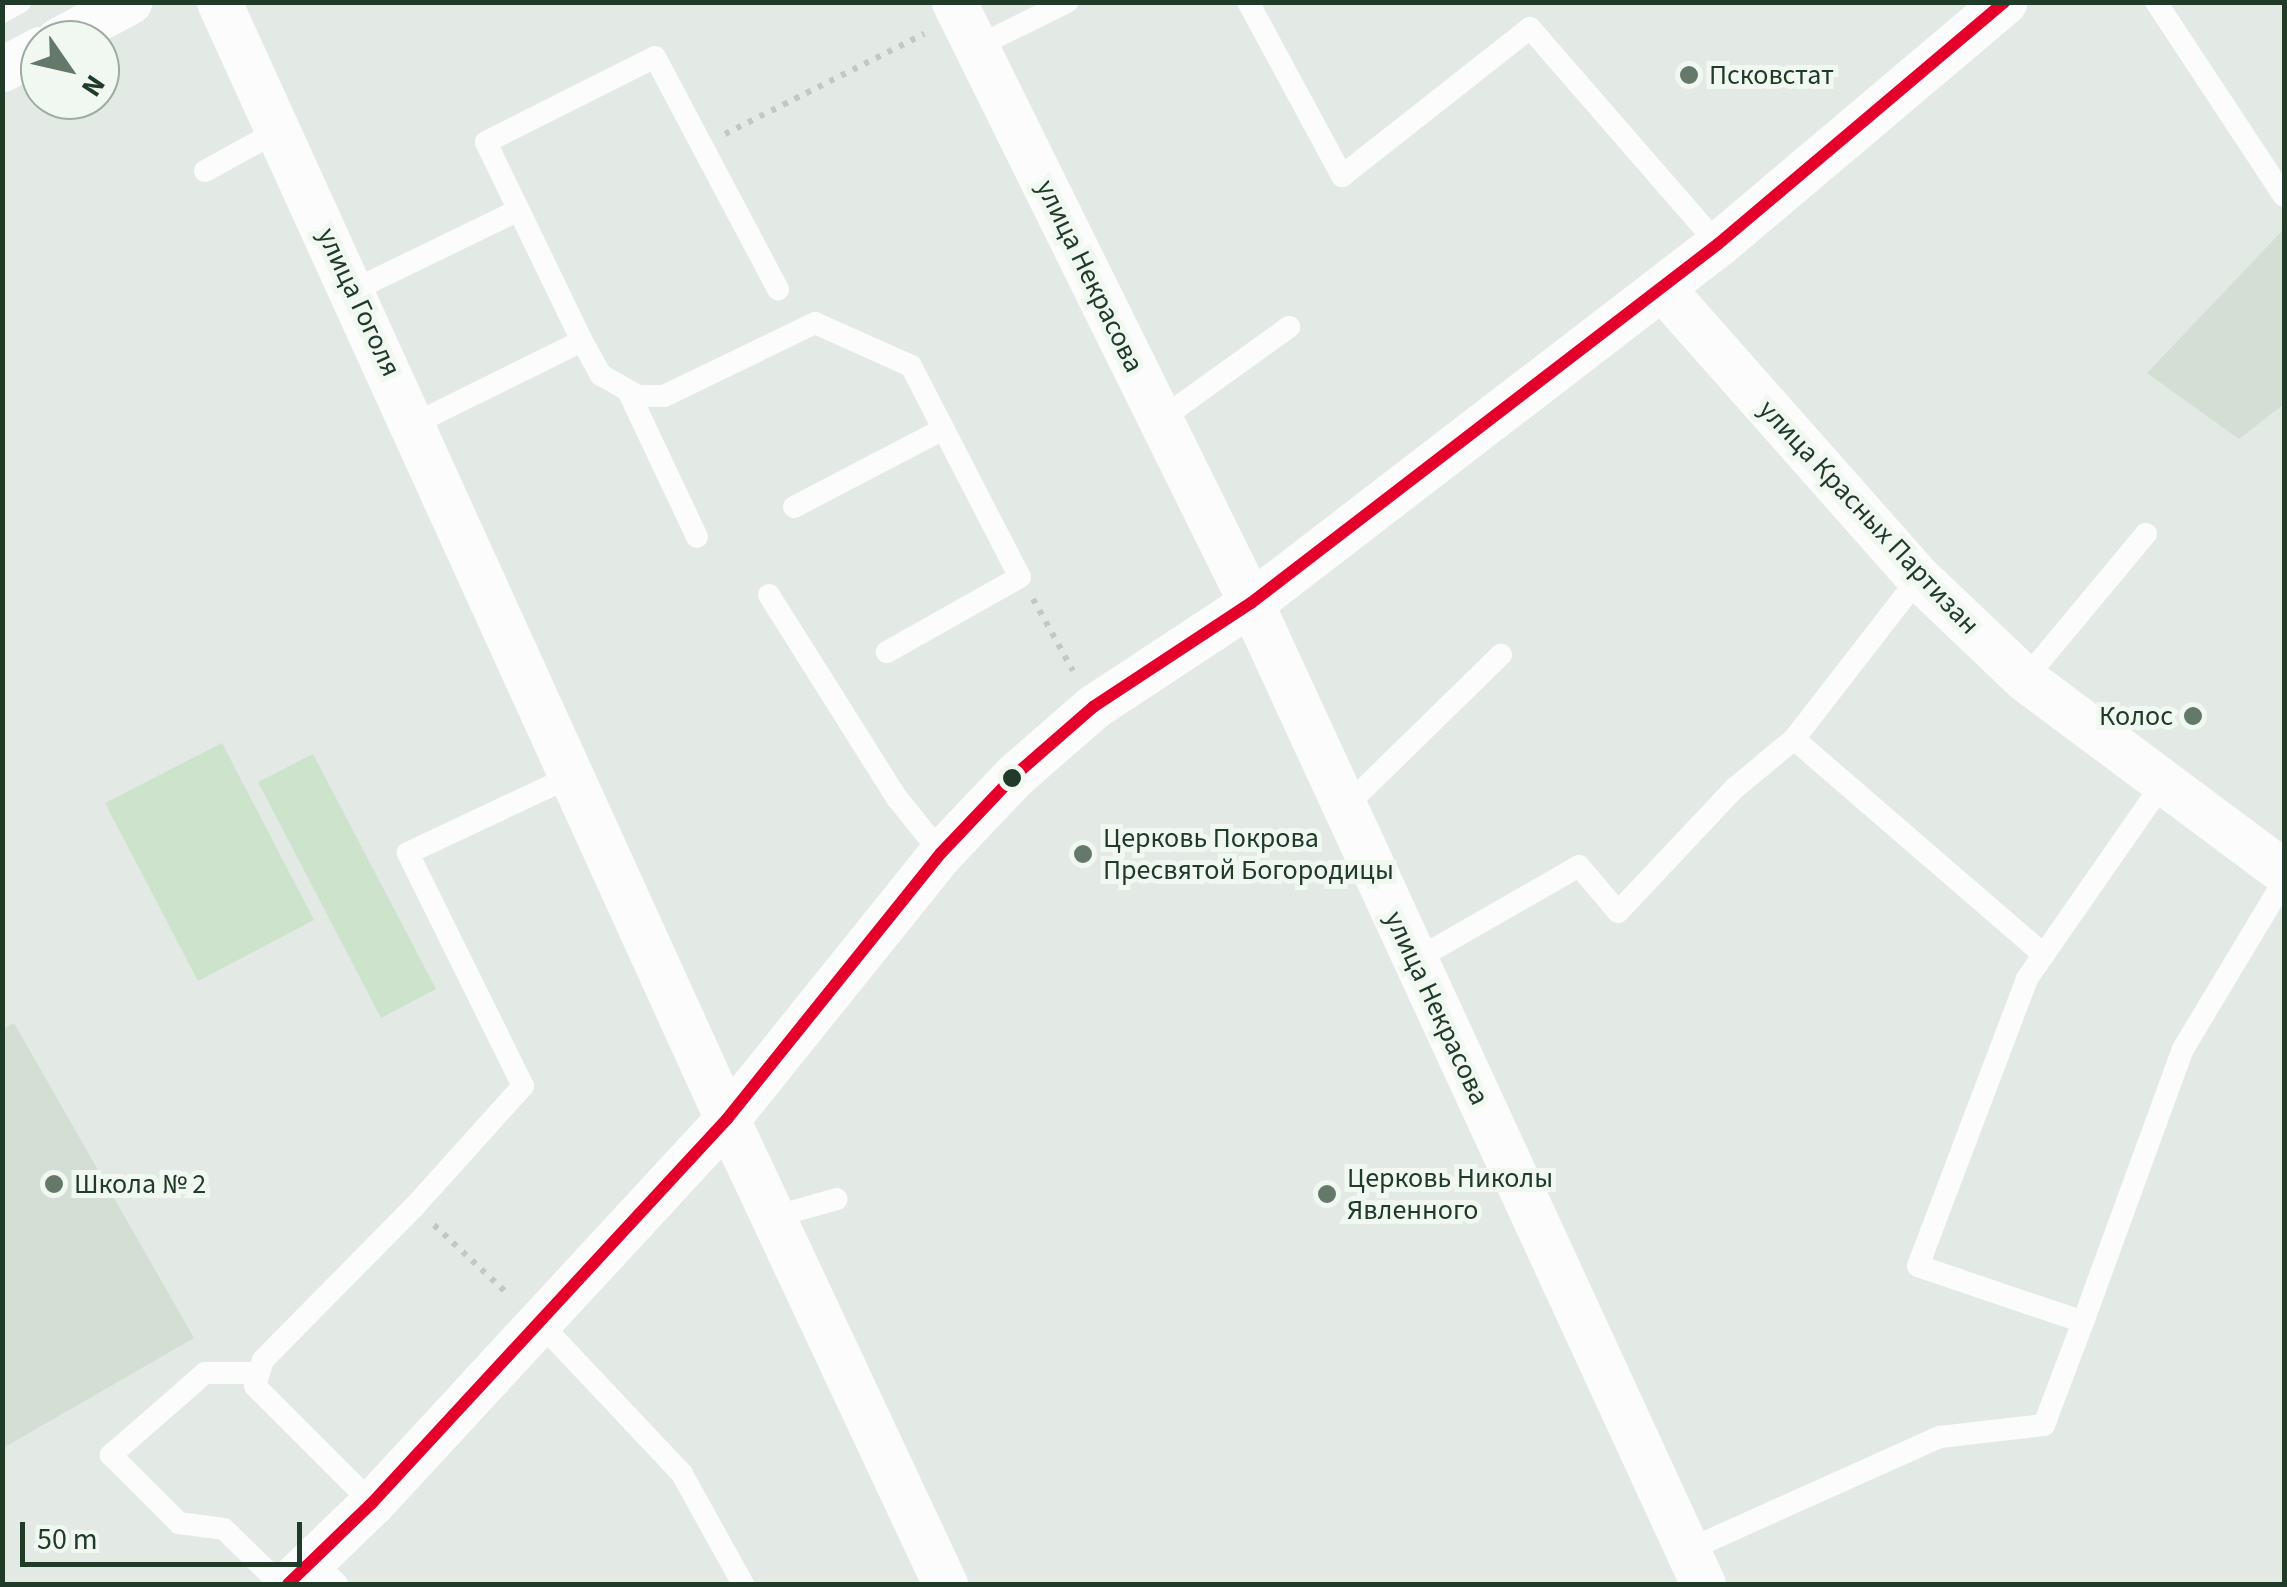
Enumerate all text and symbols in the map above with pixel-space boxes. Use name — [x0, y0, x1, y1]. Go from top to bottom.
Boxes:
north arrow — [20, 20, 120, 120]
place label: Псковстат — [1709, 58, 1834, 92]
marker: Псковстат — [1678, 64, 1700, 86]
text: N — [71, 67, 115, 105]
street label: улица Некрасова — [1029, 174, 1151, 378]
street label: улица Гоголя — [310, 222, 408, 382]
street label: улица Красных Партизан — [1752, 393, 1986, 641]
place label: Колос — [2099, 699, 2173, 733]
marker: Колос — [2182, 705, 2204, 727]
unlabelled marker — [1002, 768, 1022, 788]
place label: Церковь Покрова Пресвятой Богородицы — [1103, 821, 1394, 887]
marker: Церковь Покрова Пресвятой Богородицы — [1072, 843, 1094, 865]
street label: улица Некрасова — [1377, 906, 1497, 1110]
place label: Церковь Николы Явленного — [1347, 1161, 1553, 1227]
place label: Школа № 2 — [74, 1167, 206, 1201]
marker: Школа № 2 — [43, 1173, 65, 1195]
marker: Церковь Николы Явленного — [1316, 1183, 1338, 1205]
scale bar — [25, 1502, 308, 1564]
text: 50 m — [37, 1518, 98, 1561]

